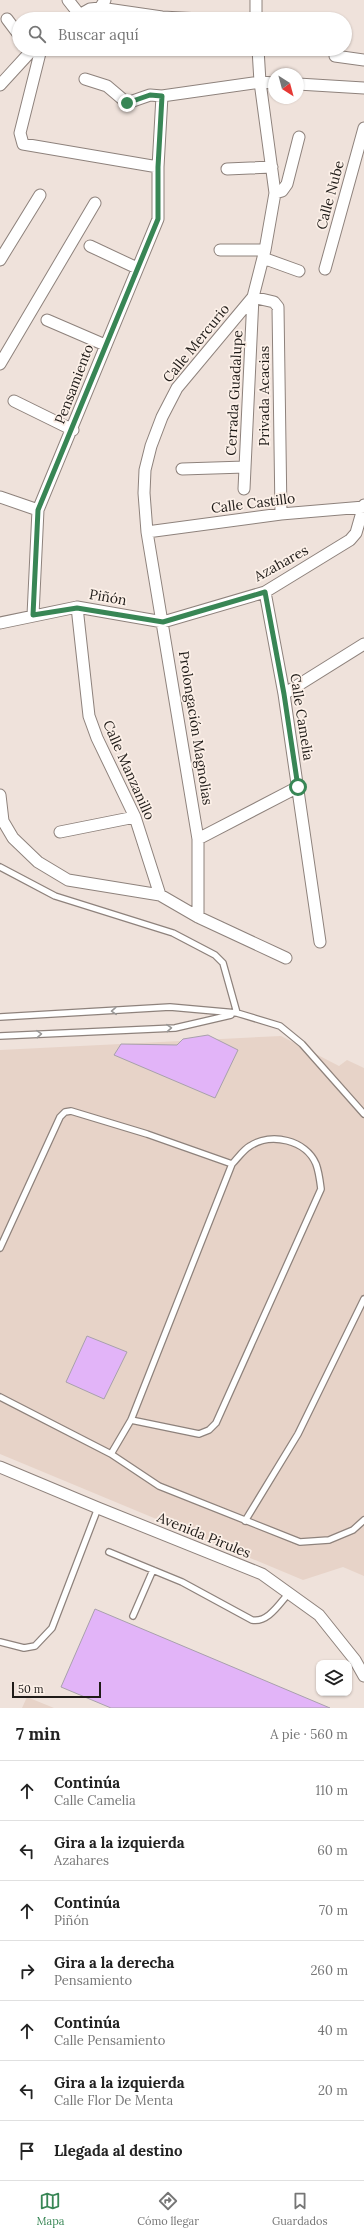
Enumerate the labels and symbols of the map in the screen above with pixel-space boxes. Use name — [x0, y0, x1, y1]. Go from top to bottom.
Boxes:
north arrow — [268, 68, 304, 104]
route end — [118, 94, 136, 112]
street label: Calle Nube — [312, 158, 348, 231]
street label: Calle Mercurio — [159, 300, 233, 386]
street label: Cerrada Guadalupe — [222, 329, 246, 456]
street label: Pensamiento — [51, 341, 97, 427]
street label: Privada Acacias — [255, 346, 273, 446]
street label: Calle Castillo — [210, 489, 296, 517]
street label: Azahares — [250, 541, 311, 586]
street label: Piñón — [88, 585, 129, 609]
street label: Prolongación Magnolias — [175, 650, 217, 806]
street label: Calle Camelia — [286, 672, 318, 762]
street label: Calle Manzanillo — [99, 717, 159, 823]
route start — [289, 778, 307, 796]
one-way arrow — [111, 1006, 117, 1015]
one-way arrow — [166, 1024, 172, 1032]
one-way arrow — [36, 1030, 42, 1039]
street label: Avenida Pirules — [154, 1508, 253, 1562]
scale bar — [12, 1680, 101, 1699]

